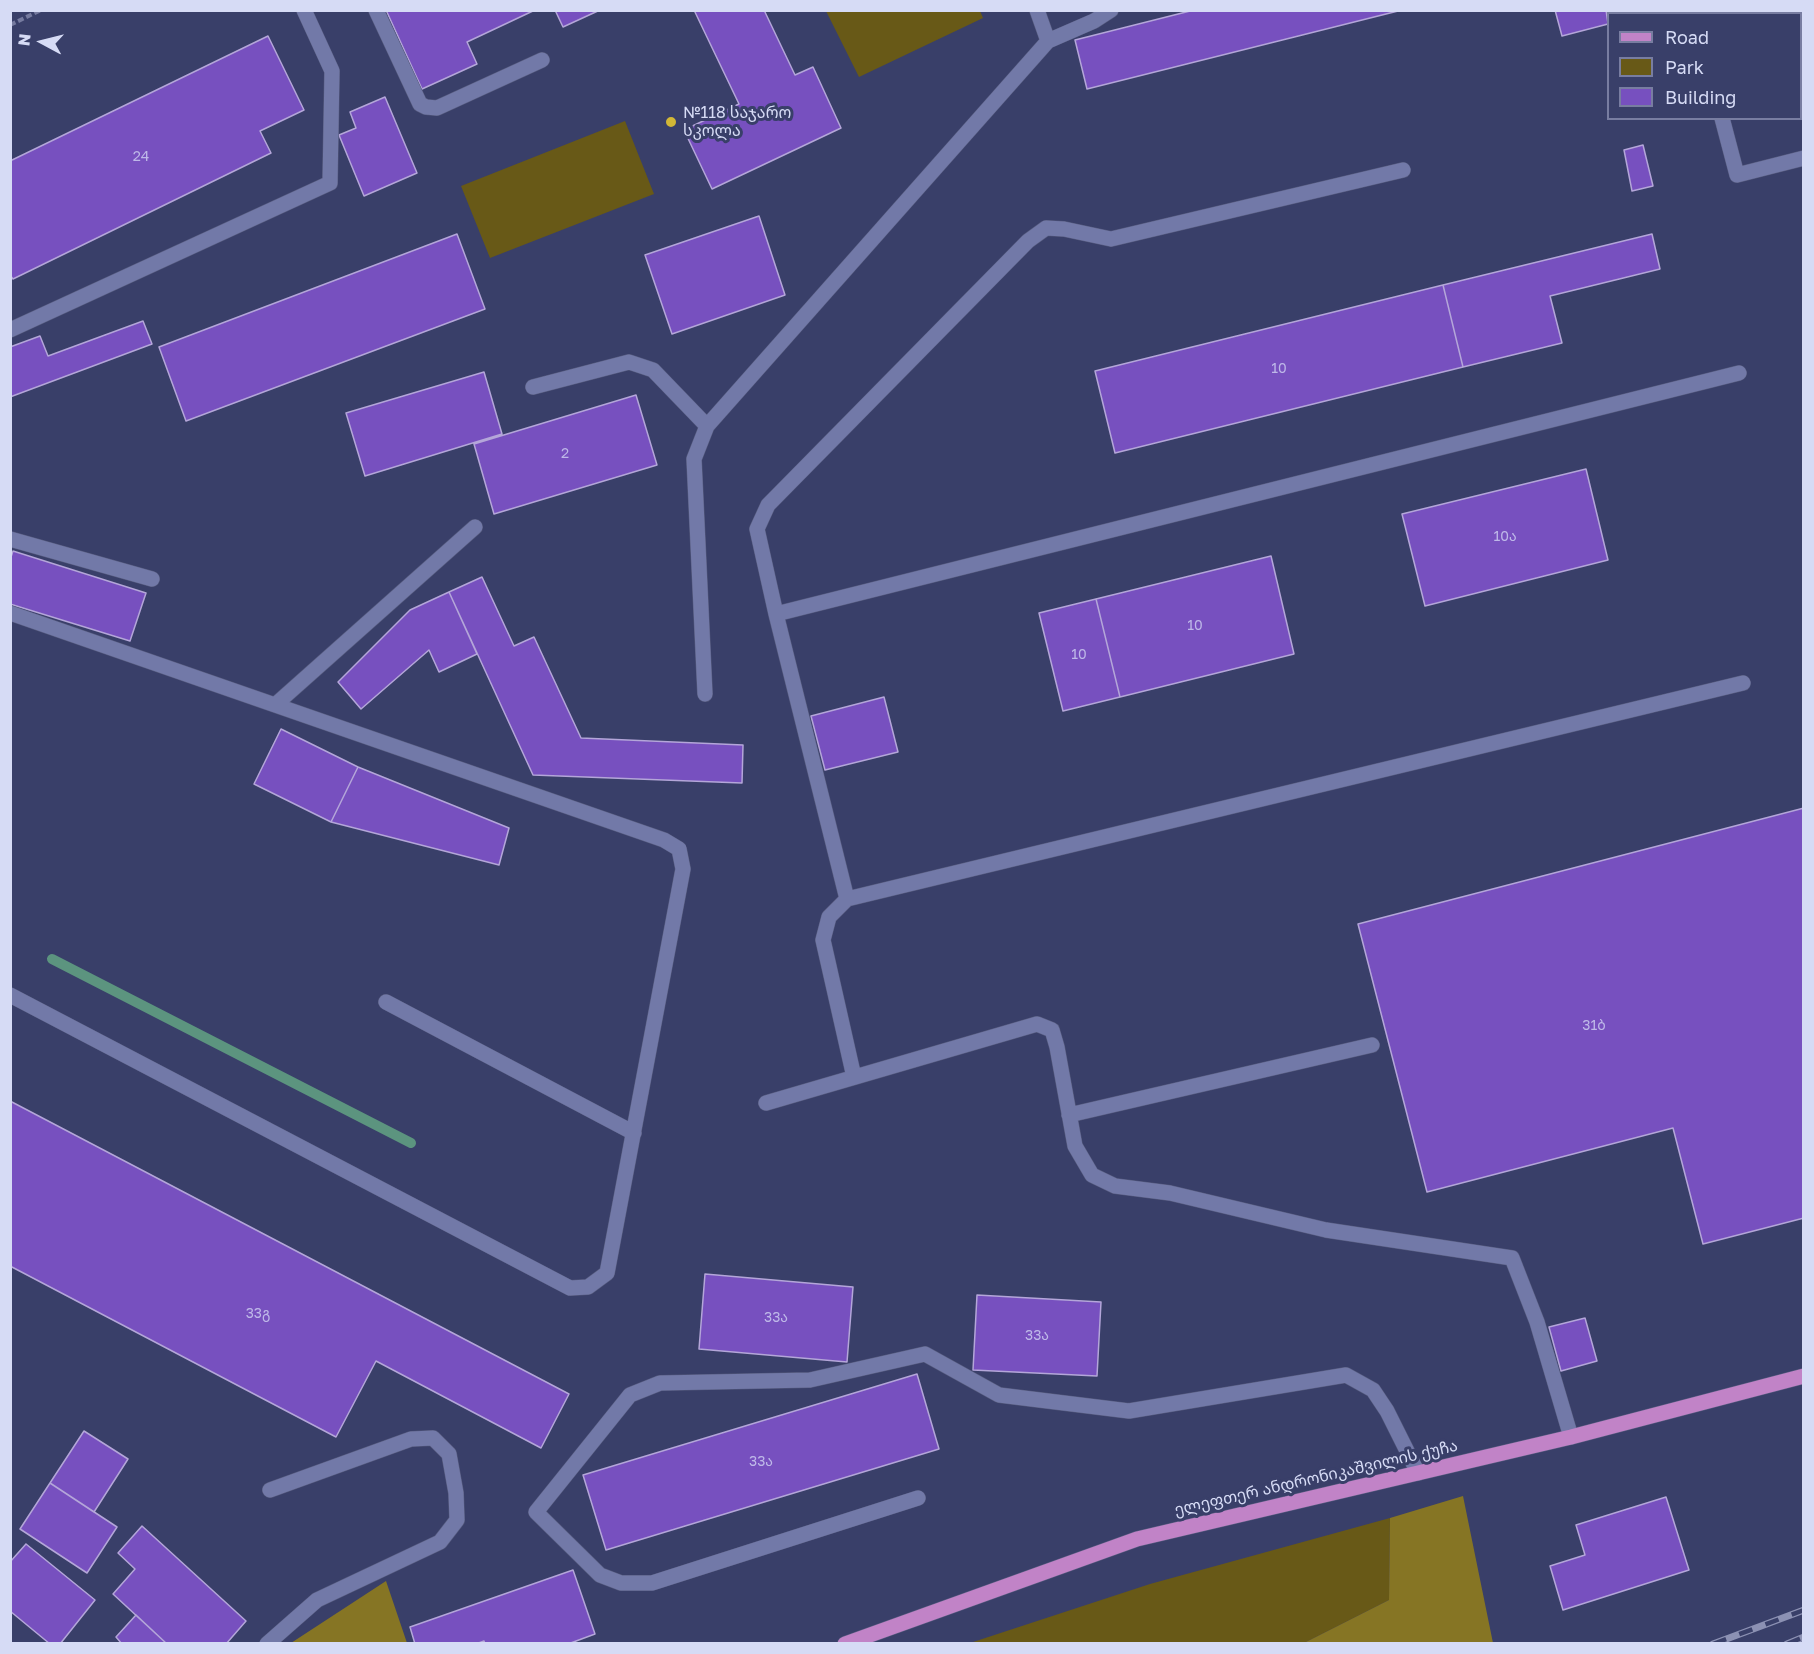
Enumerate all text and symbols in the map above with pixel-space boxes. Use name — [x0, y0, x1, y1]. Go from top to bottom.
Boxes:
north arrow — [12, 12, 72, 72]
legend — [1607, 12, 1802, 120]
text: Road — [1665, 26, 1709, 48]
text: N — [13, 33, 35, 47]
text: Park — [1665, 56, 1704, 78]
text: Building — [1665, 86, 1736, 108]
place label: №118 საჯარო სკოლა — [683, 103, 791, 141]
marker: №118 საჯარო სკოლა — [664, 115, 678, 129]
house number: 24 — [133, 149, 149, 165]
house number: 10 — [1271, 361, 1287, 377]
house number: 2 — [561, 446, 569, 462]
house number: 10ა — [1493, 529, 1517, 545]
house number: 10 — [1187, 618, 1203, 634]
house number: 10 — [1071, 647, 1087, 663]
house number: 31ბ — [1582, 1018, 1606, 1034]
house number: 33გ — [246, 1306, 270, 1322]
house number: 33ა — [764, 1310, 788, 1326]
house number: 33ა — [1025, 1328, 1049, 1344]
street label: ელეფთერ ანდრონიკაშვილის ქუჩა — [1172, 1436, 1460, 1520]
house number: 33ა — [749, 1454, 773, 1470]

